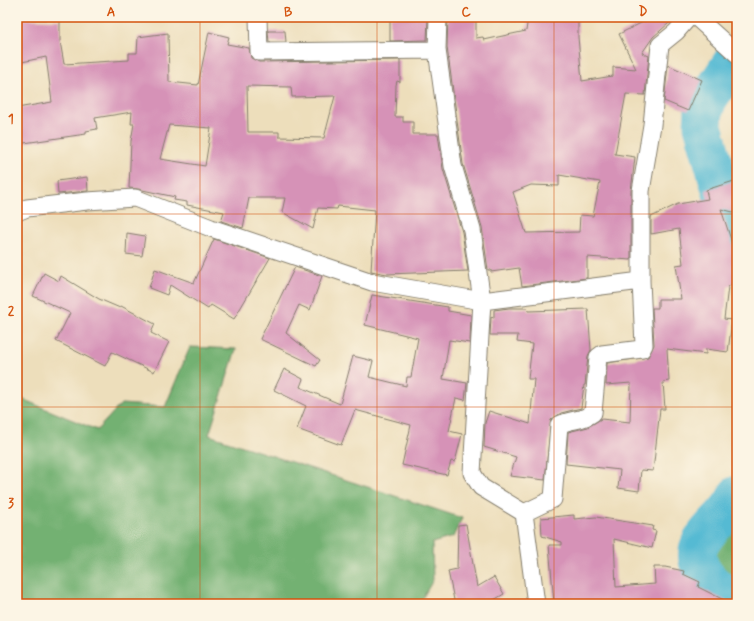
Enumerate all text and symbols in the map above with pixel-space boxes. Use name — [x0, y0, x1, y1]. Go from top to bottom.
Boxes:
text: A — [107, 4, 115, 21]
text: B — [284, 4, 293, 21]
text: C — [461, 4, 471, 21]
text: D — [639, 4, 648, 21]
text: 1 — [8, 111, 14, 128]
text: 2 — [8, 303, 15, 320]
text: 3 — [8, 495, 14, 512]

